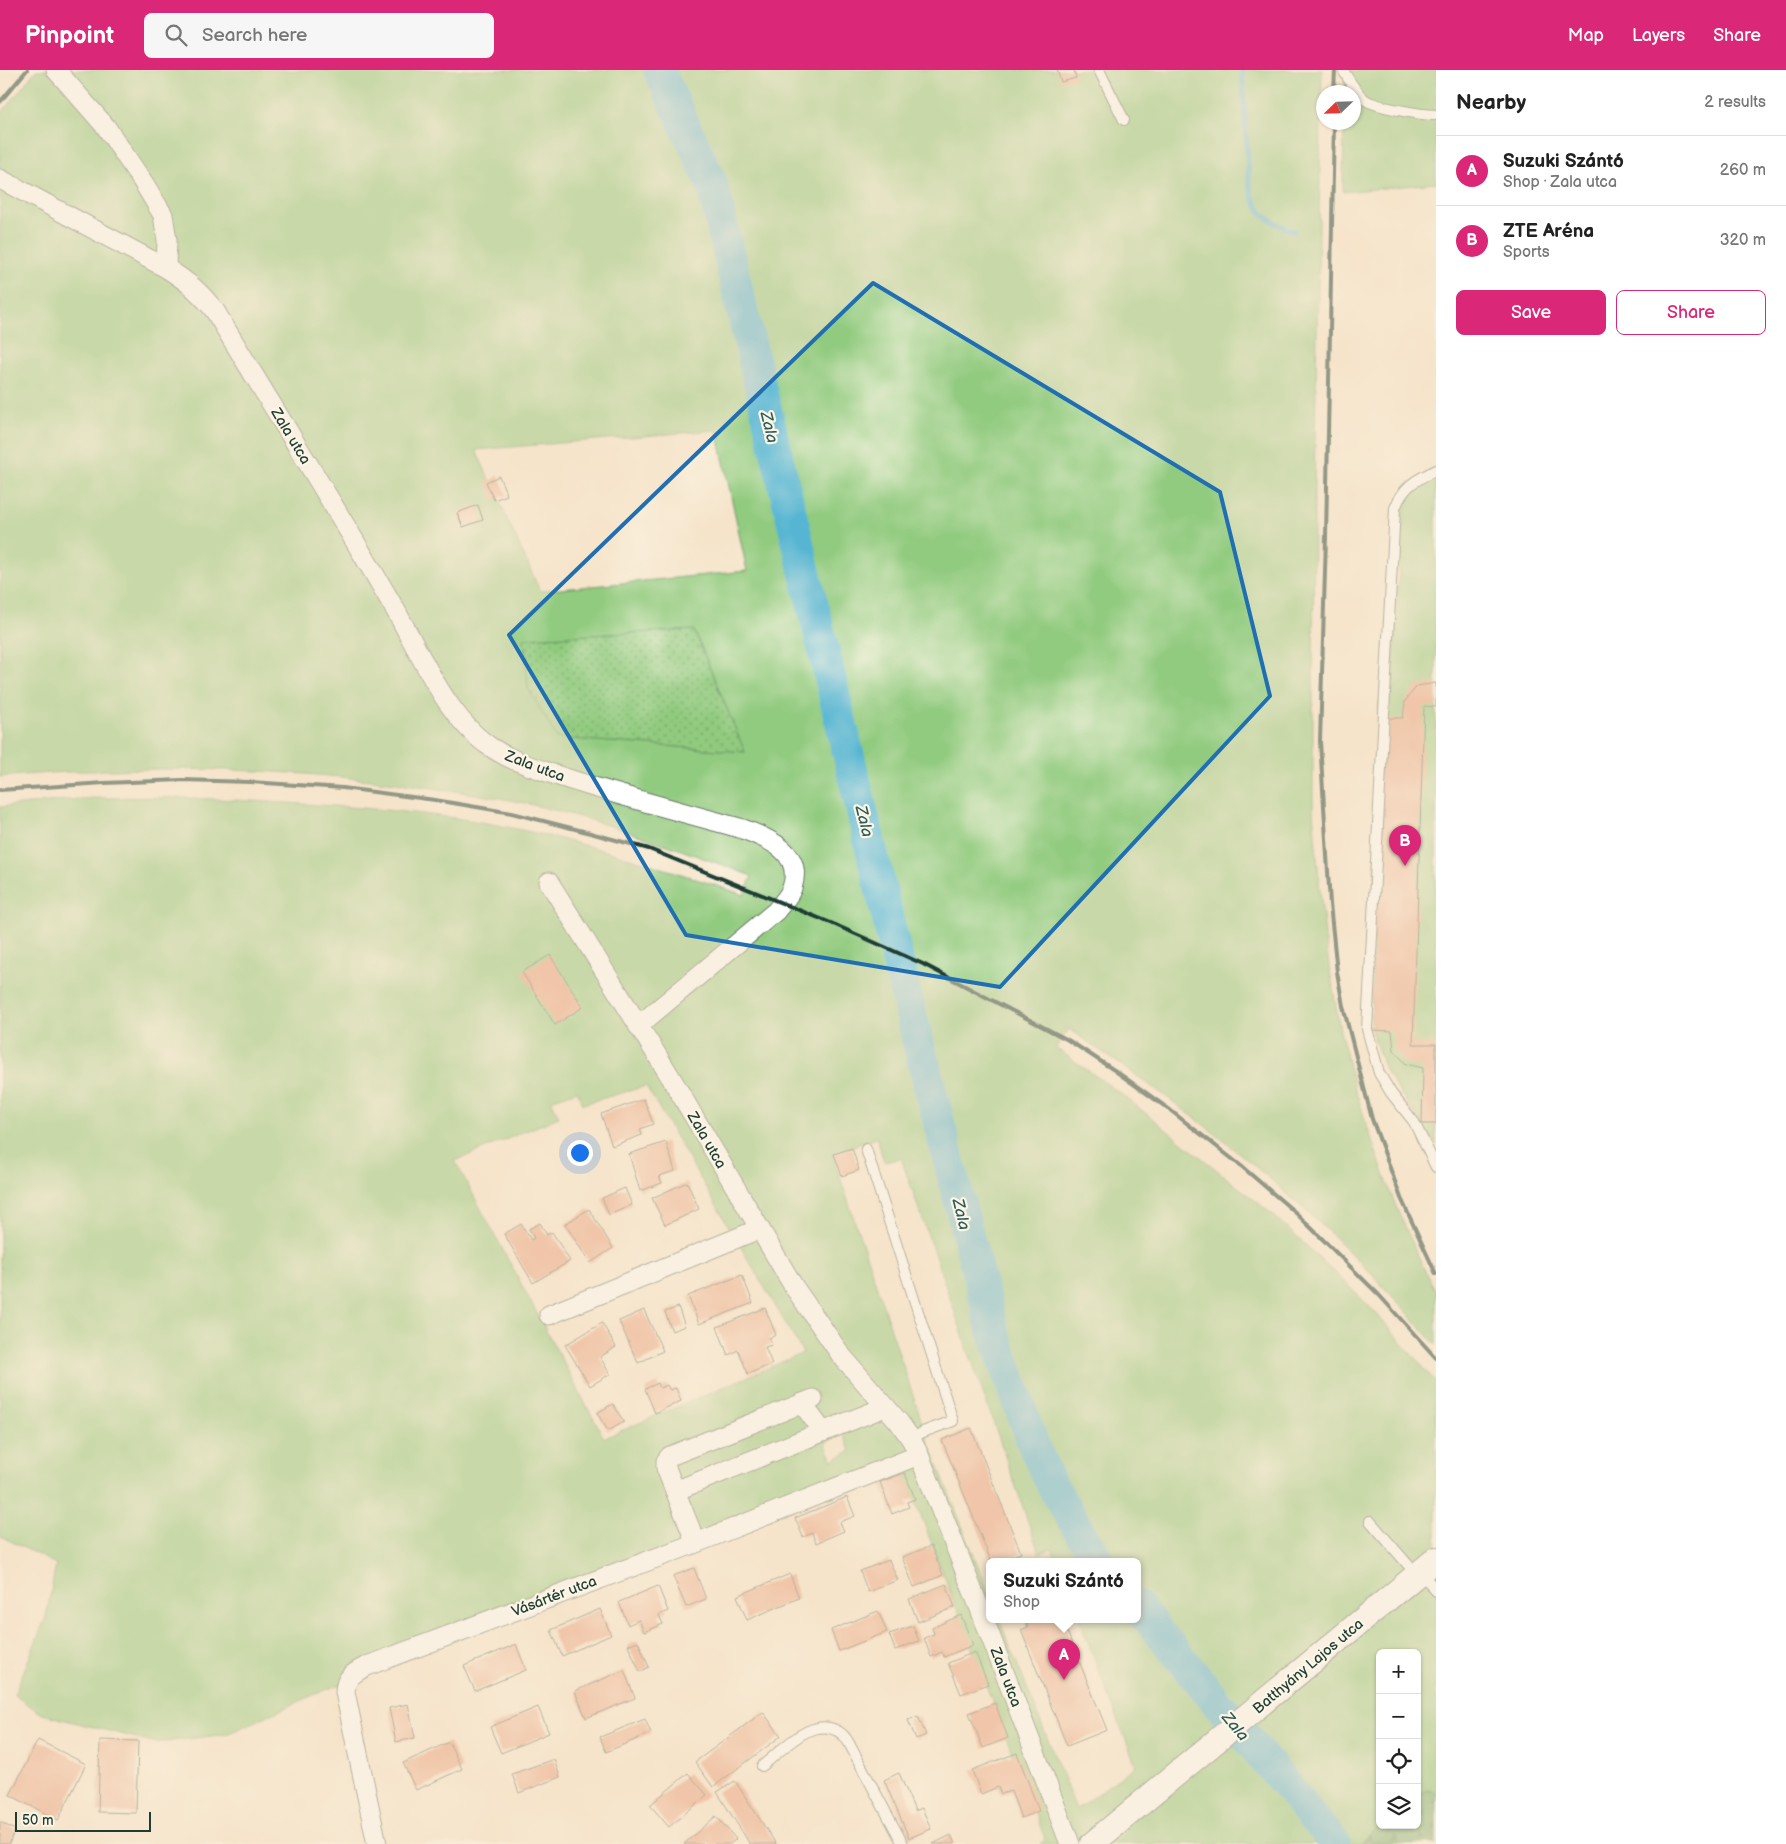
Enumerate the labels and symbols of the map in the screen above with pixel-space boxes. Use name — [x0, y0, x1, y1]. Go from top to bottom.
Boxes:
north arrow — [1316, 85, 1361, 130]
street label: Zala utca — [266, 404, 315, 468]
water label: Zala — [755, 409, 782, 445]
street label: Zala utca — [501, 746, 567, 787]
water label: Zala — [850, 803, 877, 839]
pin: B — [1389, 825, 1421, 866]
street label: Zala utca — [682, 1108, 730, 1172]
your location — [567, 1140, 593, 1166]
water label: Zala — [947, 1196, 974, 1232]
street label: Vásártér utca — [509, 1572, 599, 1621]
street label: Batthyány Lajos utca — [1249, 1615, 1368, 1718]
pin: A — [1048, 1639, 1080, 1680]
street label: Zala utca — [985, 1644, 1026, 1710]
water label: Zala — [1217, 1708, 1252, 1745]
scale bar — [15, 1809, 151, 1832]

